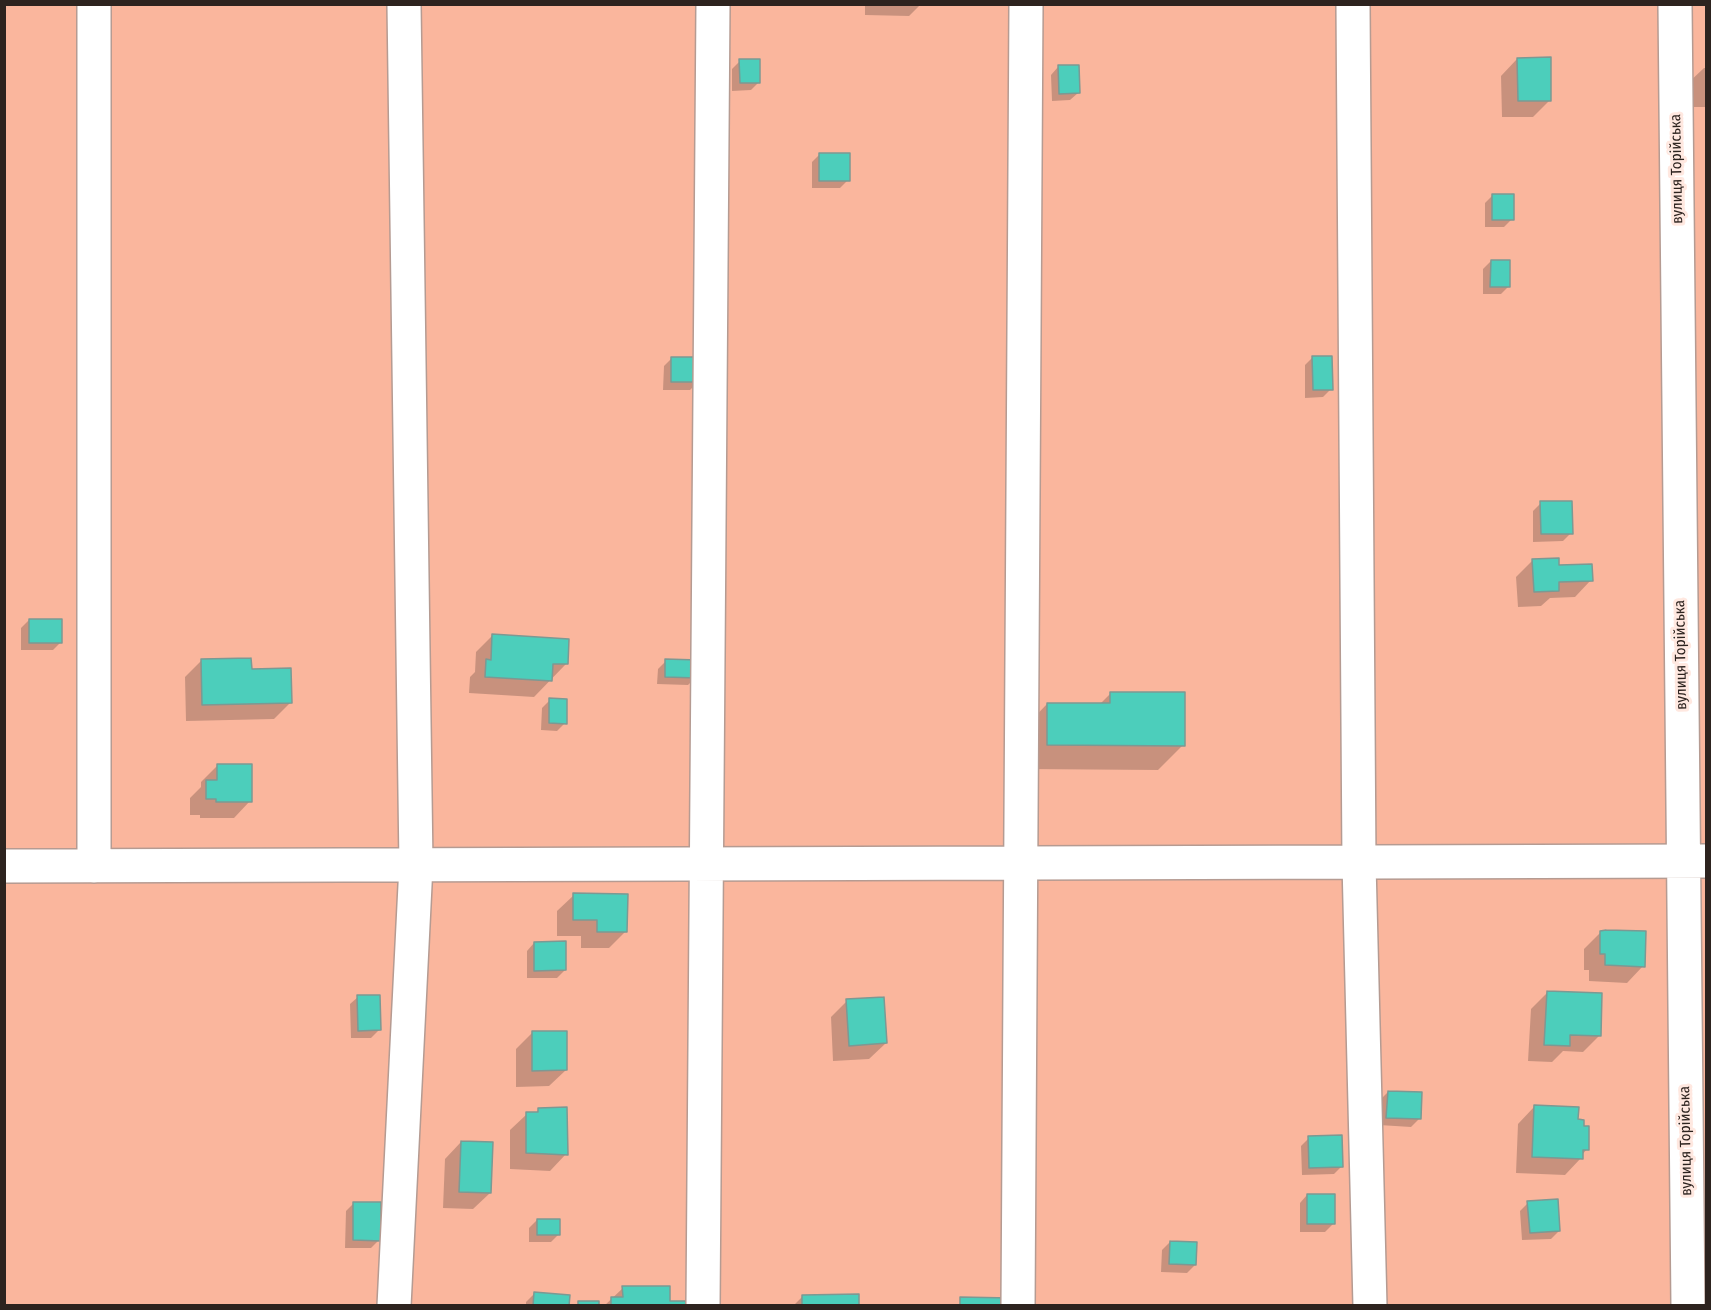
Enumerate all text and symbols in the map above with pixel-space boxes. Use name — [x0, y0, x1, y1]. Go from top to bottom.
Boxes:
street label: вулиця Торійська — [1667, 114, 1687, 224]
street label: вулиця Торійська — [1671, 600, 1691, 710]
street label: вулиця Торійська — [1676, 1086, 1696, 1196]

